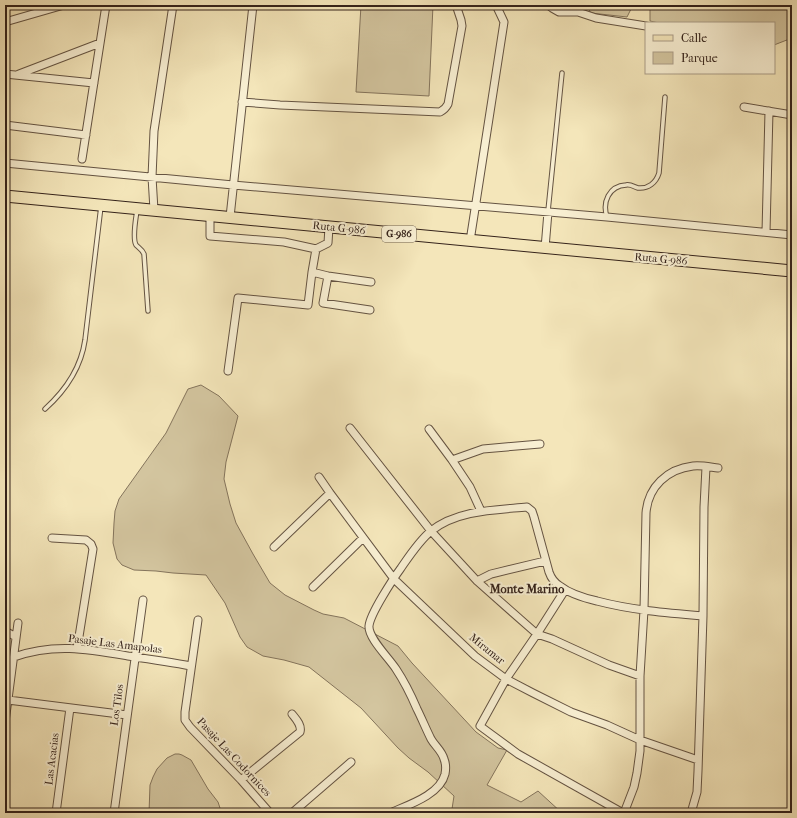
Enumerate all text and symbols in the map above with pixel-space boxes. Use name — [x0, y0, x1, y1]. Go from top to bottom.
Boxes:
legend — [645, 22, 775, 74]
text: Calle — [681, 31, 707, 45]
text: Parque — [681, 51, 718, 65]
street label: Ruta G-986 — [312, 219, 366, 237]
road number: G-986 — [382, 226, 416, 242]
street label: Ruta G-986 — [634, 250, 688, 268]
district label: Monte Marino — [489, 582, 564, 596]
street label: Miramar — [467, 631, 508, 667]
street label: Pasaje Las Amapolas — [67, 632, 163, 656]
street label: Los Tilos — [108, 683, 126, 727]
street label: Pasaje Las Codornices — [194, 715, 274, 799]
street label: Las Acacias — [42, 732, 62, 786]

